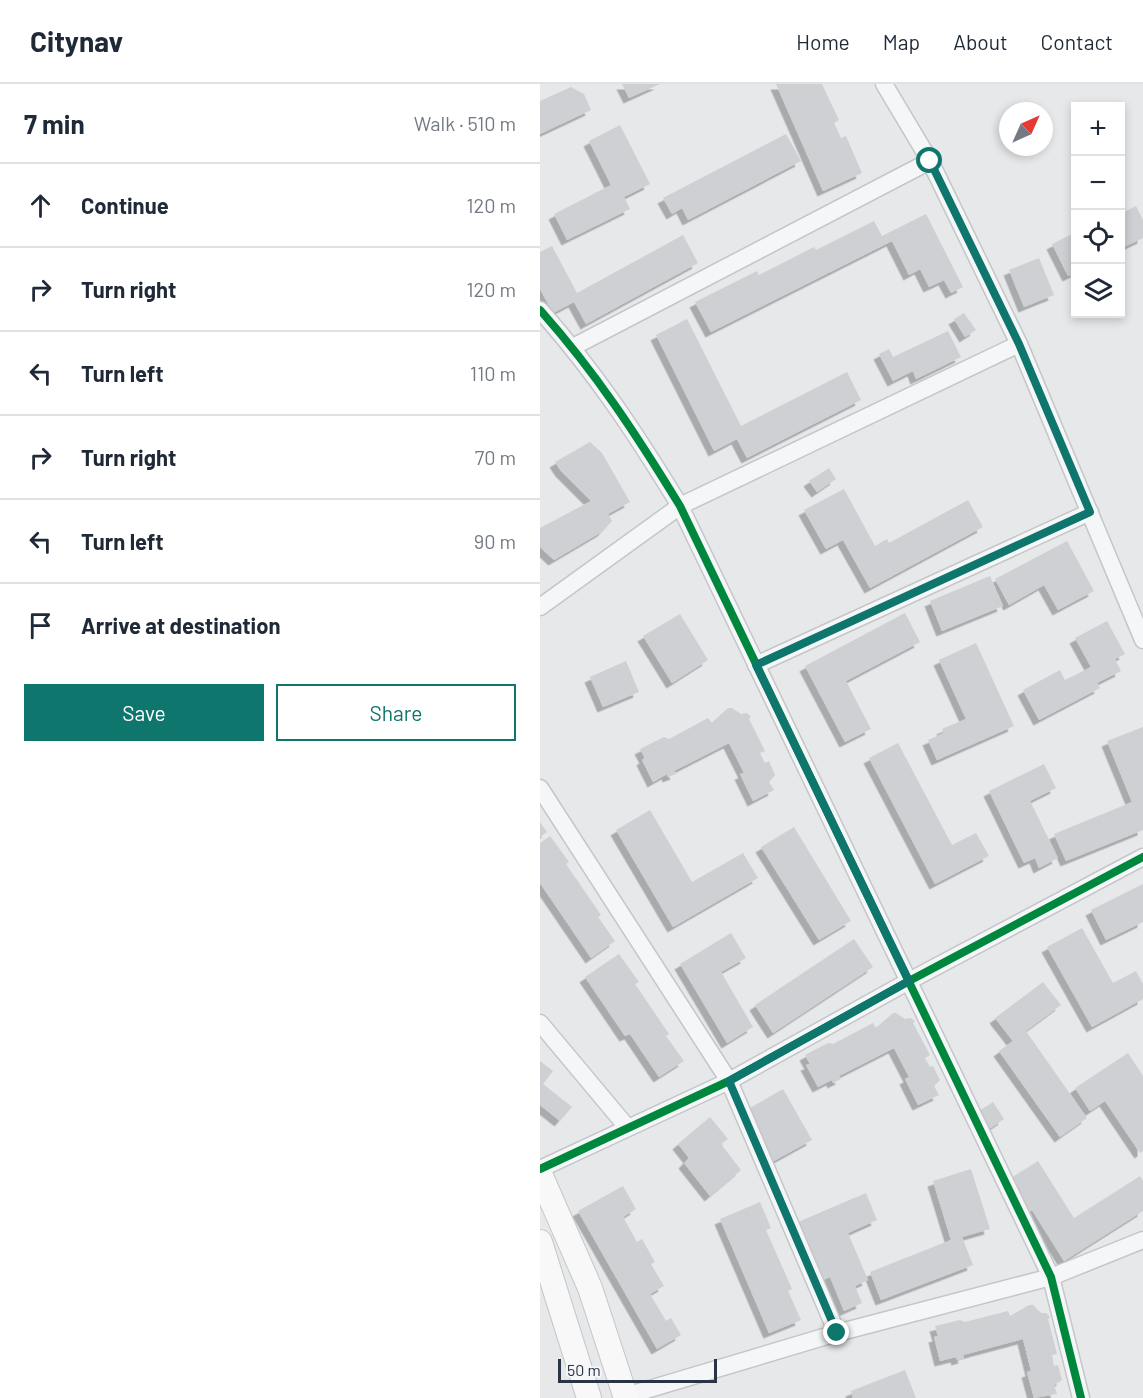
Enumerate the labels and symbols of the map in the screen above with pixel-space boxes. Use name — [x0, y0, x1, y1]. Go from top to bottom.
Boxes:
north arrow — [999, 102, 1053, 156]
route start — [916, 147, 942, 173]
route end — [823, 1319, 849, 1345]
scale bar — [558, 1356, 717, 1384]

